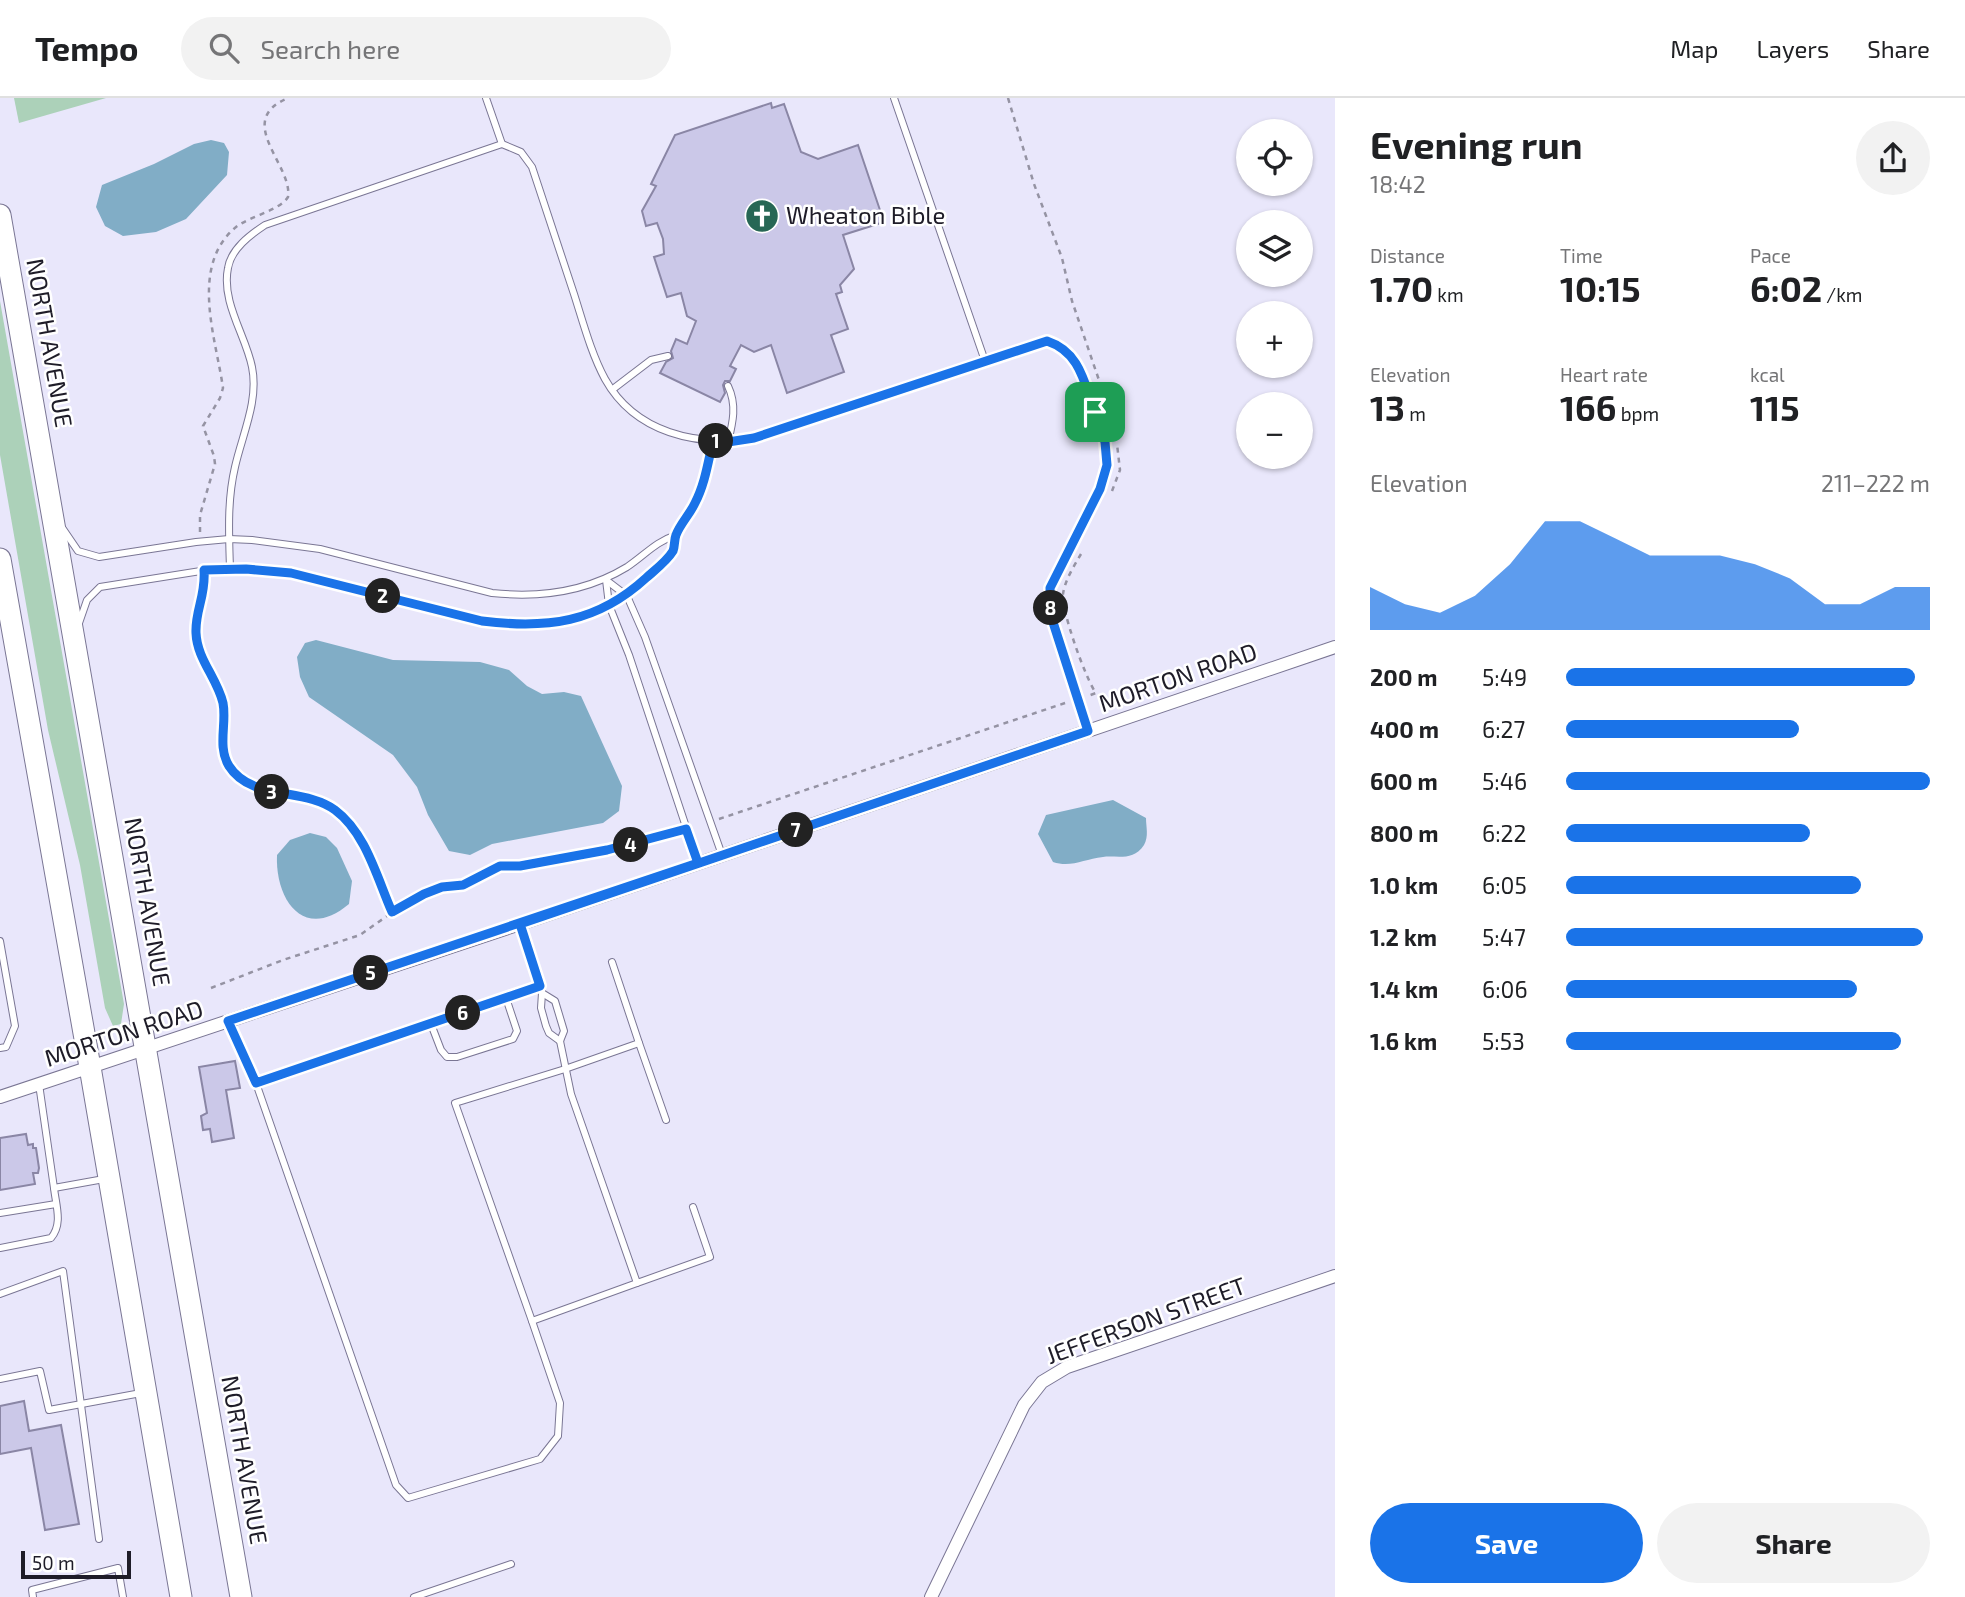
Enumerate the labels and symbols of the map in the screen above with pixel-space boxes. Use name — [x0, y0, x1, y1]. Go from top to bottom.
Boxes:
church icon: Wheaton Bible — [743, 197, 781, 235]
place label: Wheaton Bible — [786, 200, 945, 229]
street label: NORTH AVENUE — [21, 256, 80, 429]
pin — [1065, 382, 1125, 442]
pin: 1 — [698, 424, 734, 458]
pin: 2 — [366, 578, 400, 614]
pin: 8 — [1034, 590, 1068, 626]
street label: MORTON ROAD — [1095, 636, 1260, 717]
pin: 3 — [254, 774, 290, 810]
pin: 7 — [778, 812, 814, 848]
street label: NORTH AVENUE — [119, 815, 178, 988]
pin: 4 — [614, 828, 648, 862]
pin: 5 — [354, 956, 388, 990]
street label: MORTON ROAD — [40, 993, 207, 1072]
pin: 6 — [446, 996, 480, 1030]
street label: JEFFERSON STREET — [1042, 1270, 1249, 1369]
street label: NORTH AVENUE — [216, 1373, 275, 1546]
scale bar — [21, 1548, 131, 1580]

